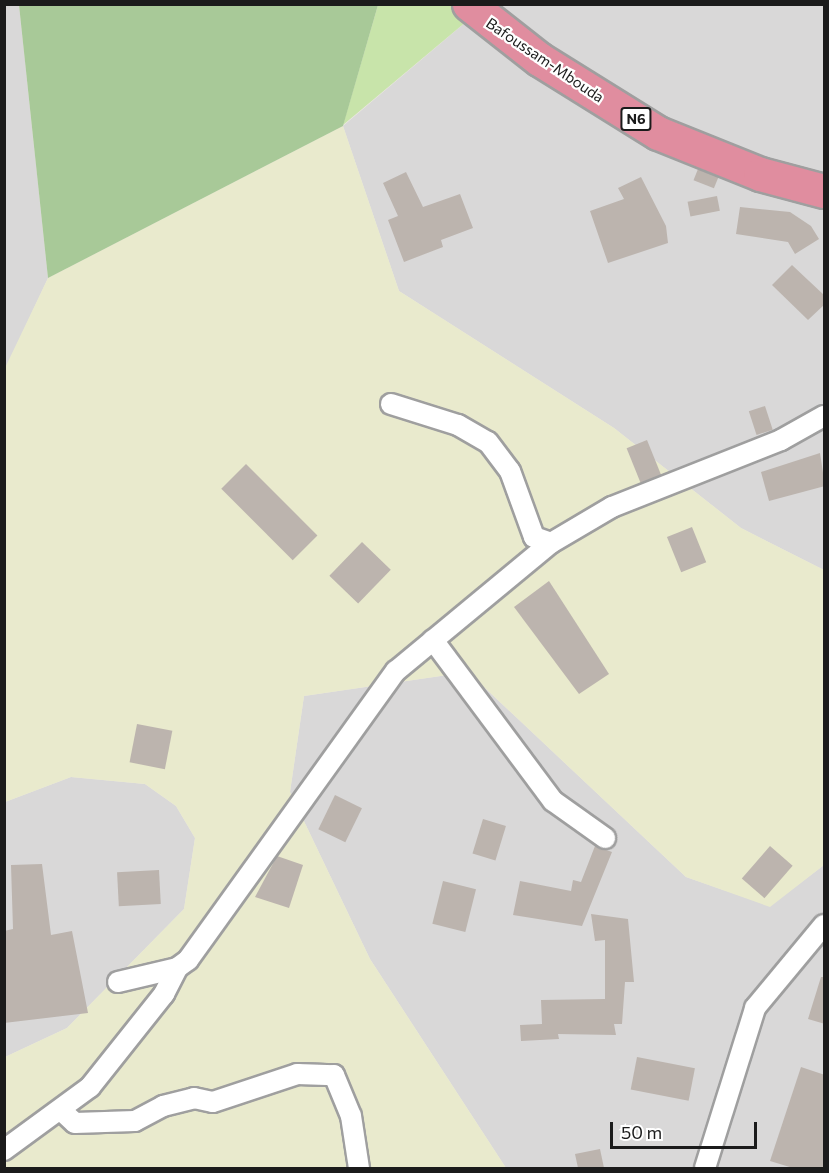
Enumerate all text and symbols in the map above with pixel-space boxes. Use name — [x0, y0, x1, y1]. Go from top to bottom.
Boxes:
street label: Bafoussam-Mbouda — [483, 14, 607, 106]
road number: N6 — [620, 108, 652, 130]
scale bar — [613, 1110, 760, 1148]
text: 50 m — [621, 1121, 662, 1143]

